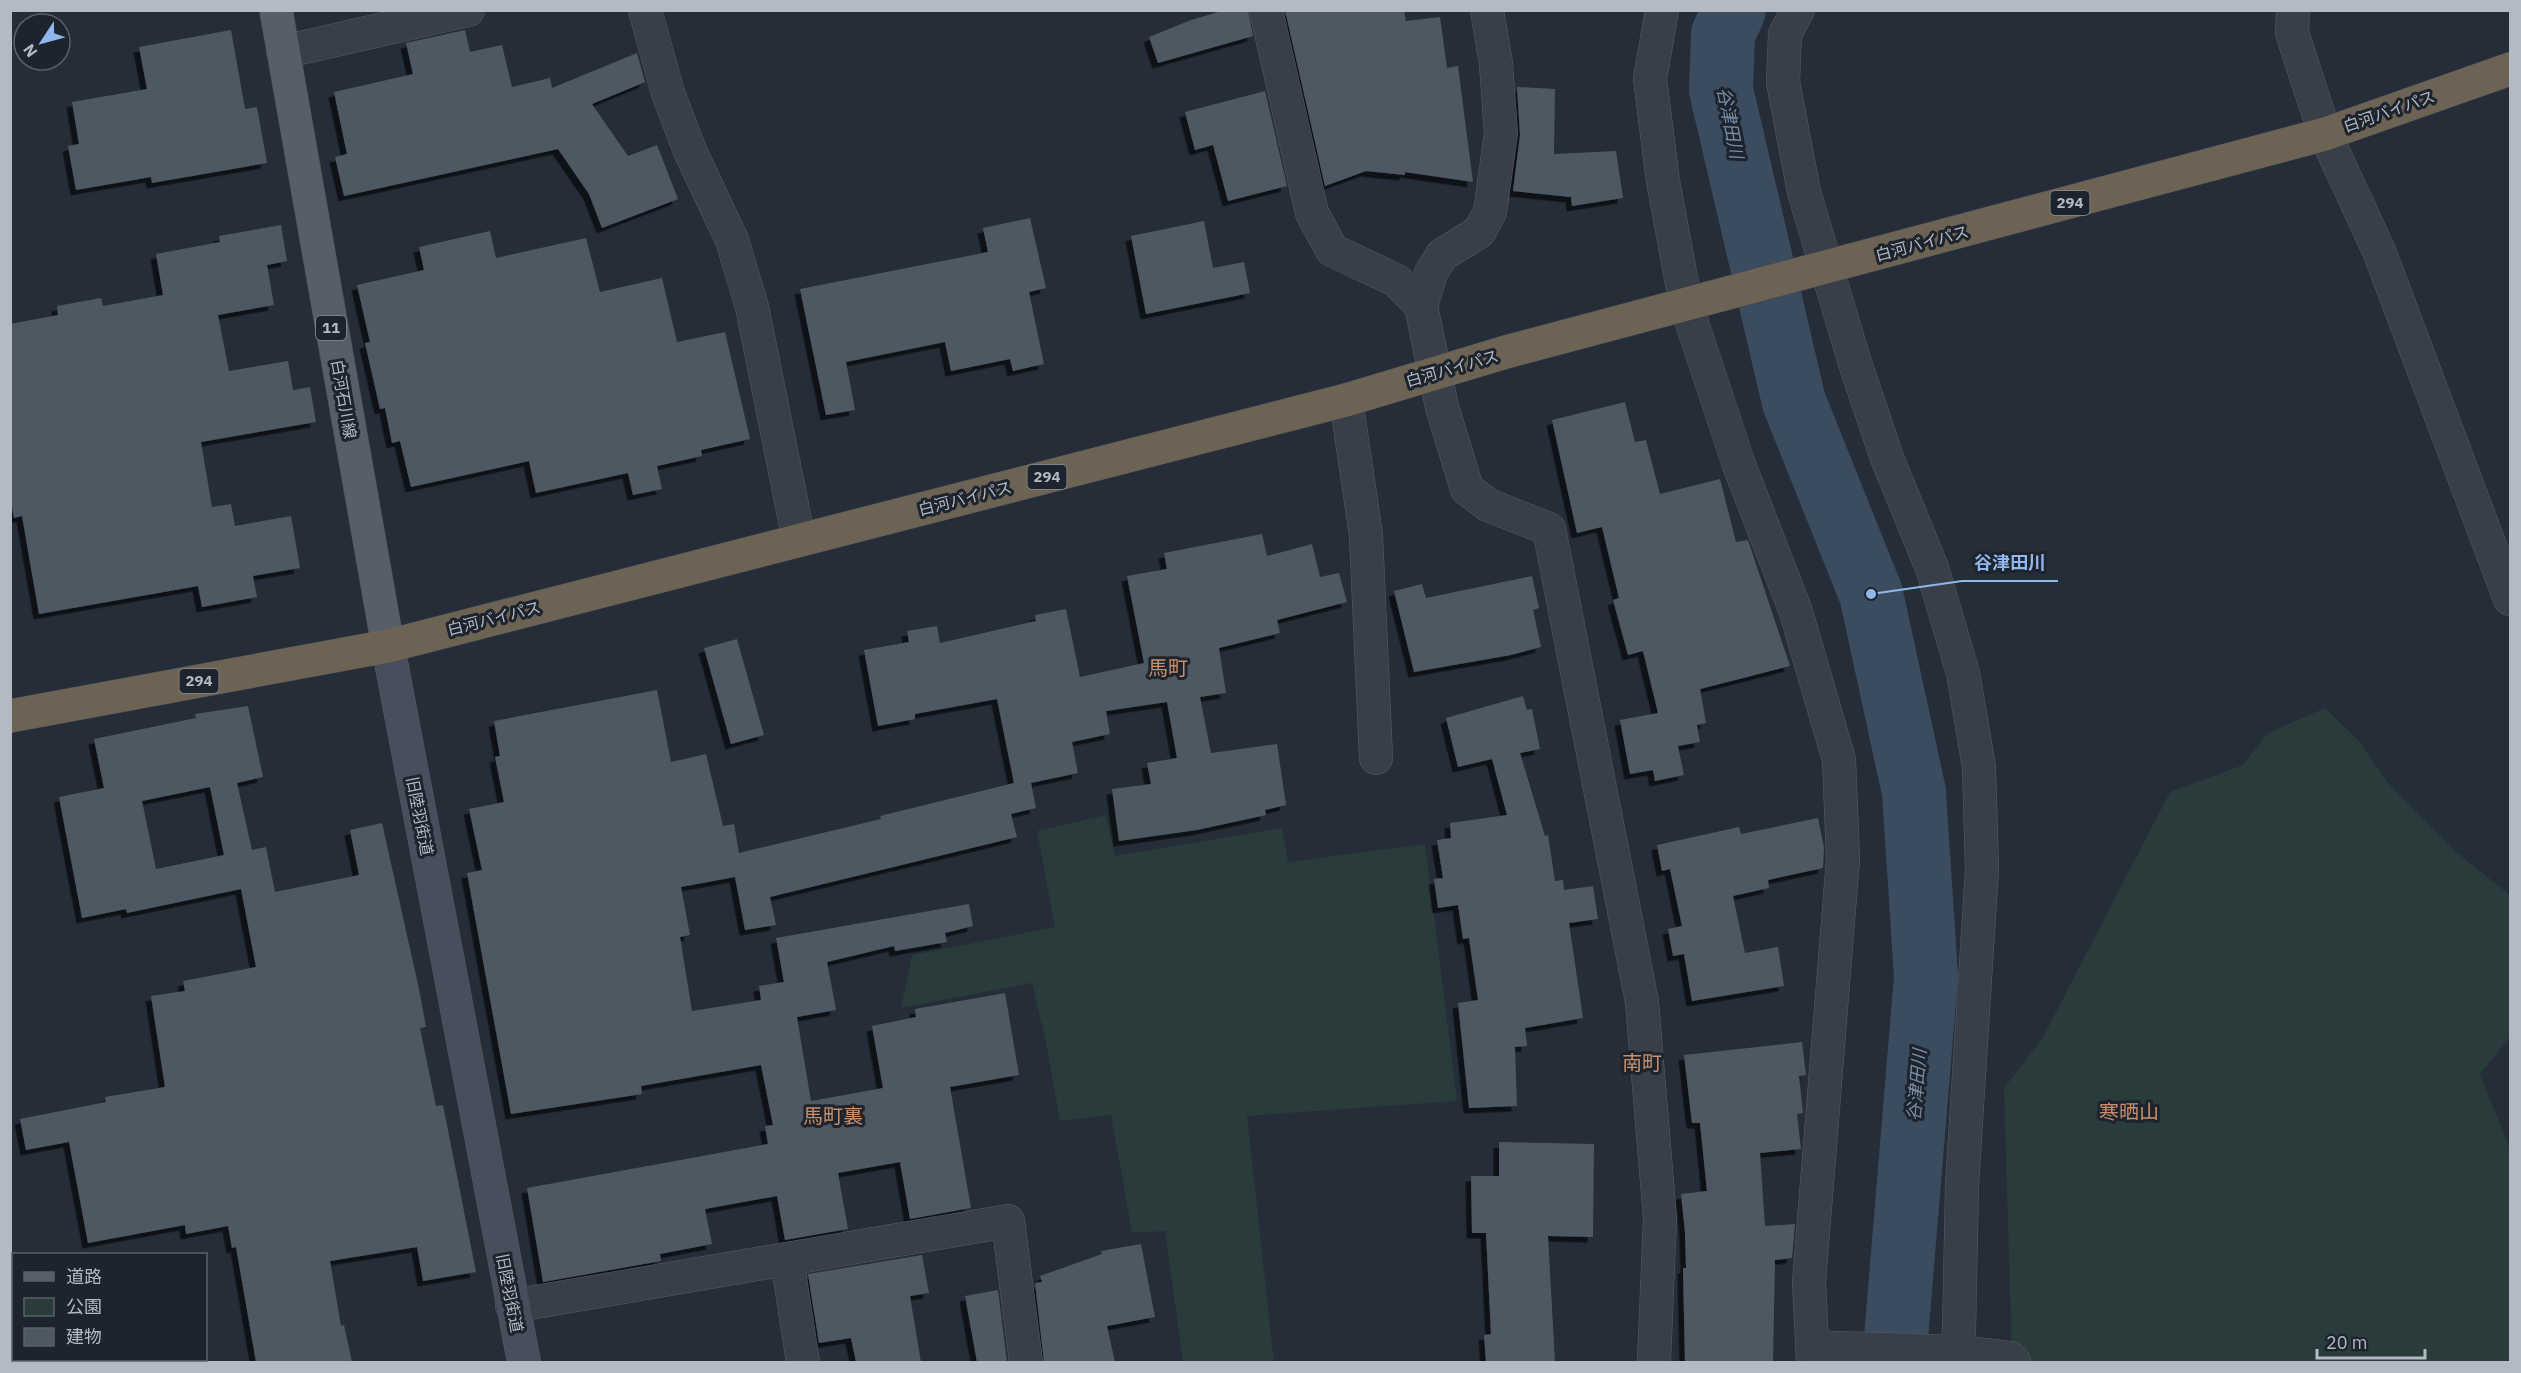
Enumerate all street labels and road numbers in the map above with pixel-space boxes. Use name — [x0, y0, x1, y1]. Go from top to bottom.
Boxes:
street label: 白河バイパス — [2341, 86, 2437, 136]
road number: 294 — [2050, 191, 2090, 215]
street label: 白河バイパス — [1873, 221, 1971, 265]
road number: 11 — [316, 316, 346, 340]
street label: 白河バイパス — [1403, 345, 1501, 391]
street label: 白河石川線 — [327, 358, 361, 440]
road number: 294 — [1028, 465, 1066, 489]
street label: 白河バイパス — [916, 477, 1014, 519]
street label: 白河バイパス — [445, 597, 543, 639]
road number: 294 — [180, 669, 218, 693]
street label: 旧陸羽街道 — [403, 775, 437, 857]
street label: 旧陸羽街道 — [493, 1252, 527, 1334]

